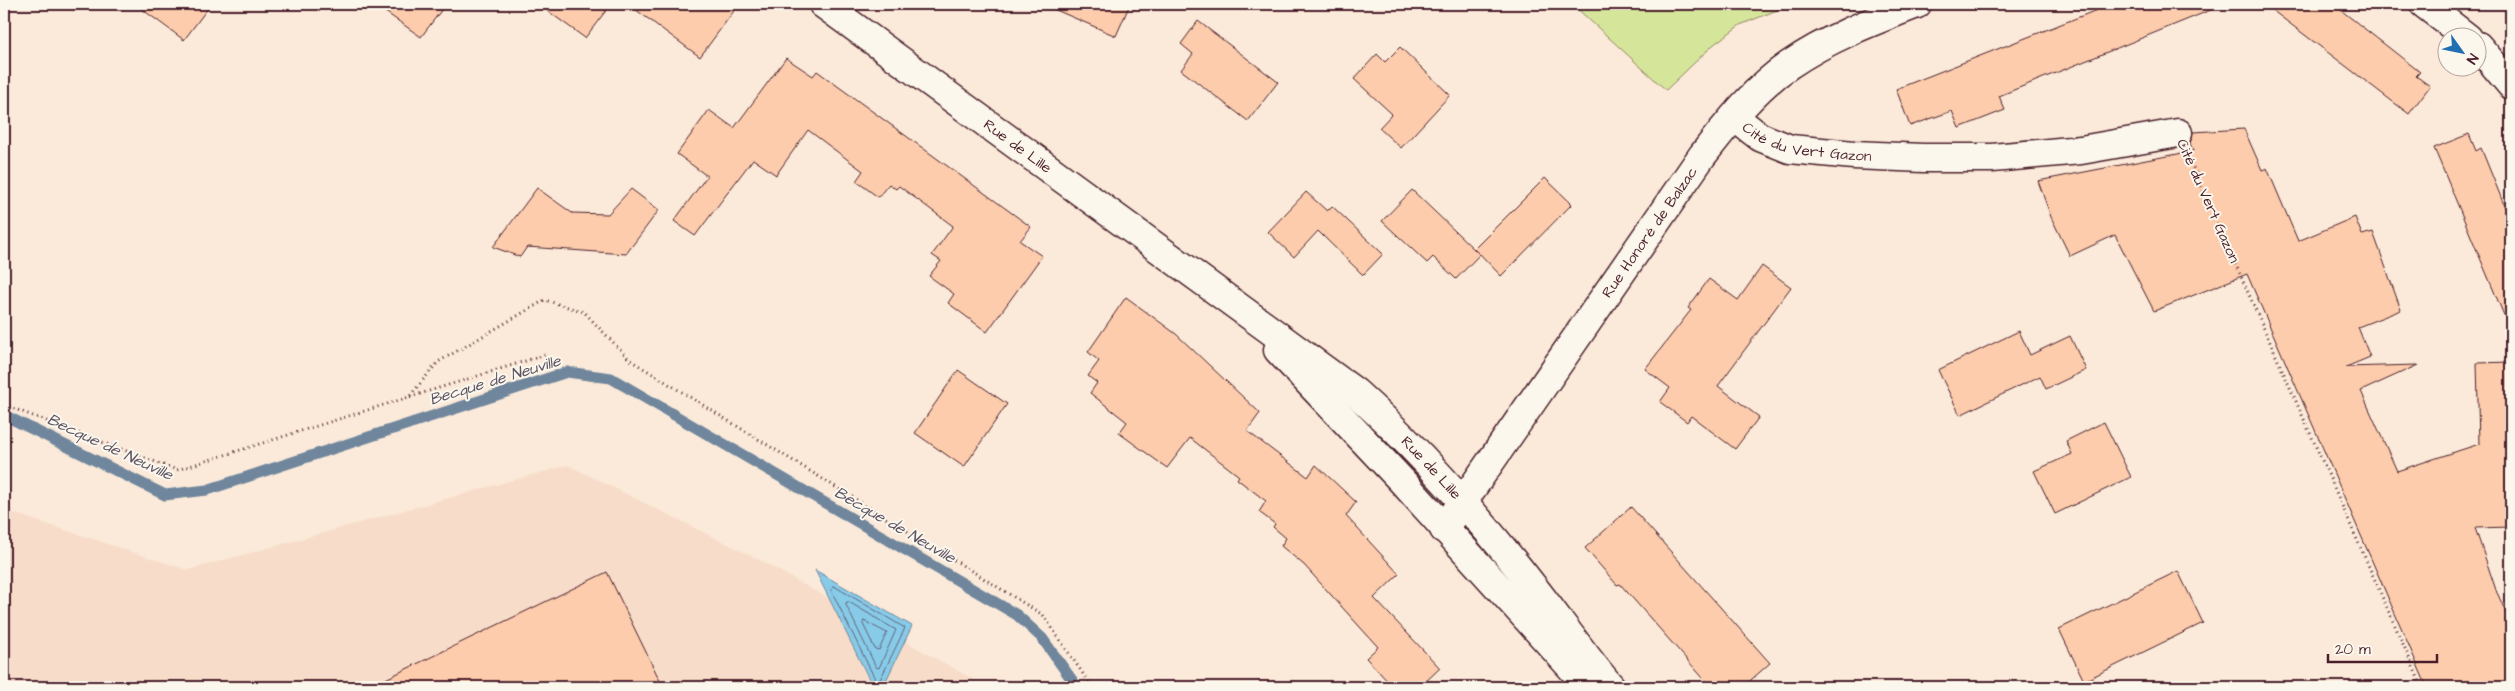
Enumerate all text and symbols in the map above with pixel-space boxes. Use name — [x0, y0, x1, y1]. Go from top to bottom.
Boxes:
north arrow — [2438, 28, 2488, 78]
text: N — [2461, 49, 2483, 68]
street label: Rue de Lille — [979, 114, 1056, 178]
street label: Cité du Vert Gazon — [1738, 117, 1872, 166]
street label: Cité du Vert Gazon — [2171, 136, 2245, 267]
street label: Rue Honoré de Balzac — [1597, 162, 1702, 302]
water label: Becque de Neuville — [427, 349, 565, 410]
water label: Becque de Neuville — [44, 408, 178, 486]
street label: Rue de Lille — [1397, 431, 1466, 504]
water label: Becque de Neuville — [831, 481, 961, 569]
scale bar — [2328, 631, 2436, 663]
text: 20 m — [2335, 639, 2371, 660]

